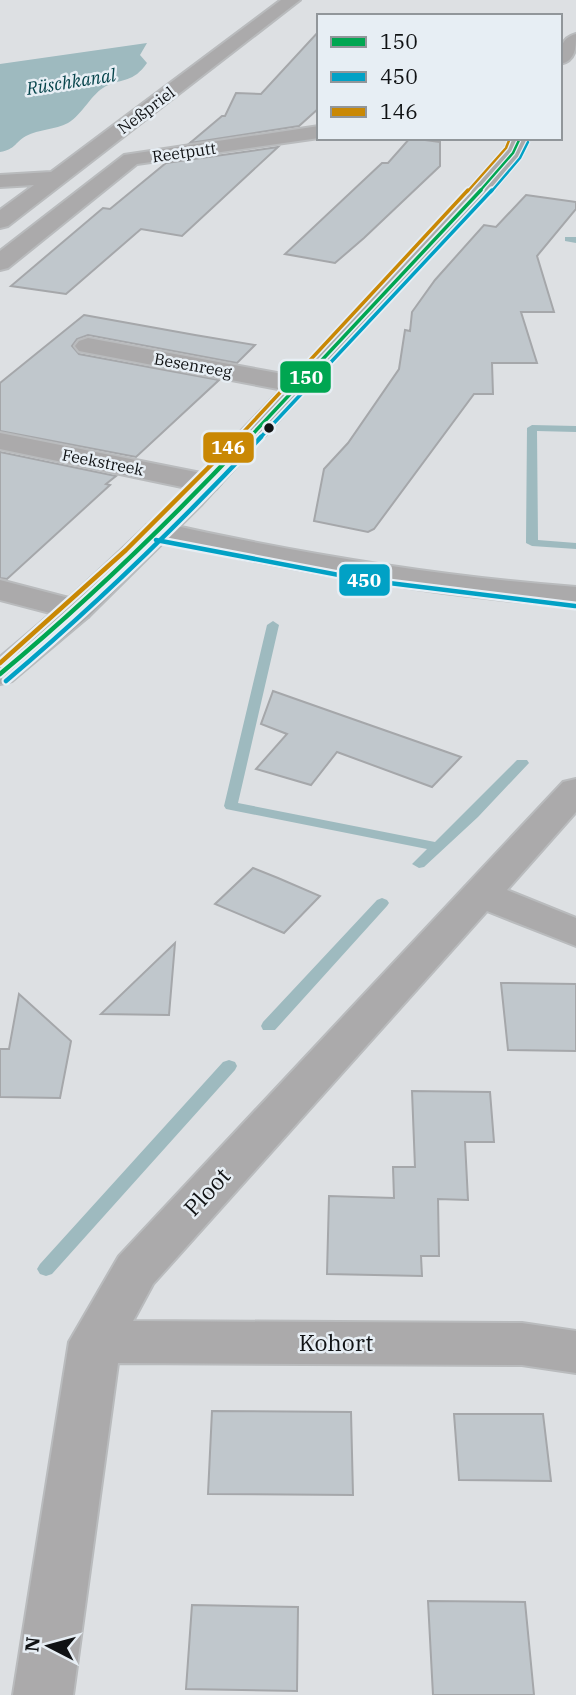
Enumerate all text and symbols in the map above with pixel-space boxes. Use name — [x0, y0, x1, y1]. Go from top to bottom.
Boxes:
legend — [317, 14, 562, 140]
text: 150 — [380, 27, 418, 55]
text: 450 — [380, 62, 418, 90]
water label: Rüschkanal — [24, 63, 118, 100]
street label: Neßpriel — [113, 82, 179, 138]
text: 146 — [380, 97, 418, 125]
street label: Reetputt — [151, 138, 218, 166]
street label: Besenreeg — [152, 348, 234, 382]
line badge: 150 — [279, 360, 332, 394]
text: 150 — [289, 365, 323, 389]
unlabelled marker — [262, 421, 276, 435]
line badge: 146 — [202, 431, 255, 464]
text: 146 — [211, 435, 245, 459]
street label: Feekstreek — [60, 444, 146, 480]
line badge: 450 — [338, 563, 391, 597]
text: 450 — [347, 568, 381, 592]
street label: Ploot — [176, 1161, 236, 1222]
street label: Kohort — [299, 1327, 373, 1357]
north arrow — [14, 1611, 84, 1681]
text: N — [19, 1635, 45, 1653]

